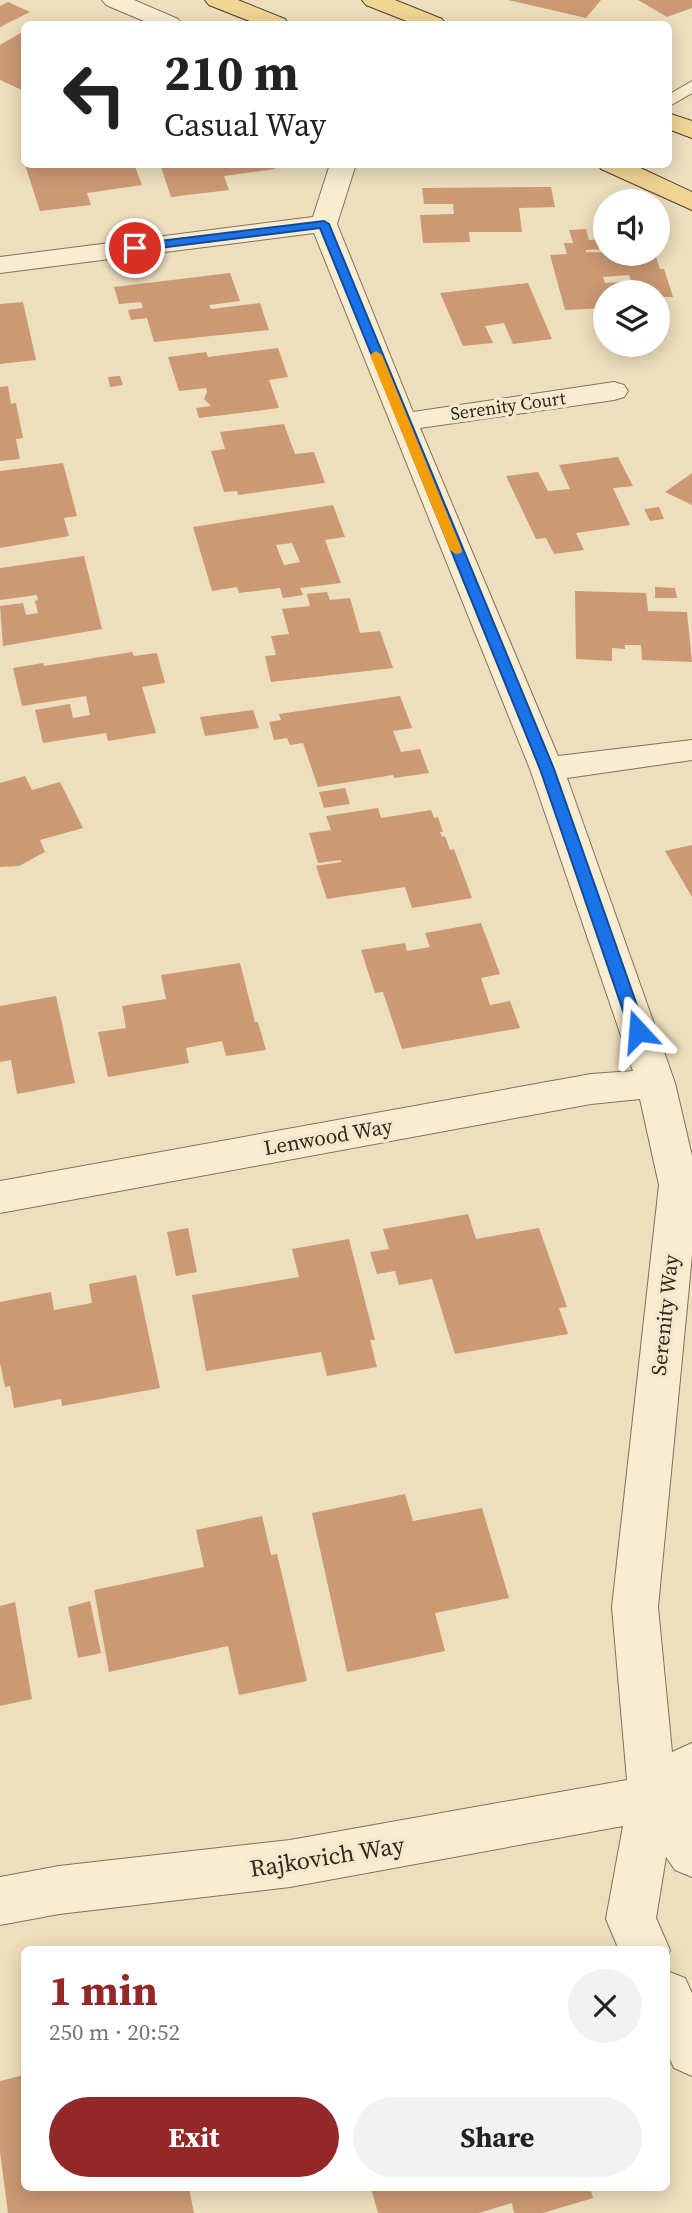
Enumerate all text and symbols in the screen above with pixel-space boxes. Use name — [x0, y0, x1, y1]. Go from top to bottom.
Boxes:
text: 210 m — [164, 39, 299, 106]
icon: left — [49, 49, 140, 140]
text: Casual Way — [164, 103, 326, 147]
map controls — [593, 189, 670, 357]
button: sound — [593, 189, 670, 266]
pin — [105, 218, 165, 278]
icon: arrive — [116, 229, 154, 267]
button: layers — [593, 280, 670, 357]
street label: Serenity Court — [449, 385, 567, 426]
position arrow — [601, 994, 675, 1068]
street label: Lenwood Way — [261, 1111, 395, 1162]
street label: Serenity Way — [644, 1253, 685, 1377]
street label: Rajkovich Way — [247, 1828, 407, 1885]
text: 1 min — [49, 1961, 158, 2019]
button: close — [568, 1969, 642, 2043]
text: 250 m · 20:52 — [49, 2016, 180, 2048]
button: Exit — [49, 2097, 339, 2177]
button: Share — [353, 2097, 642, 2177]

